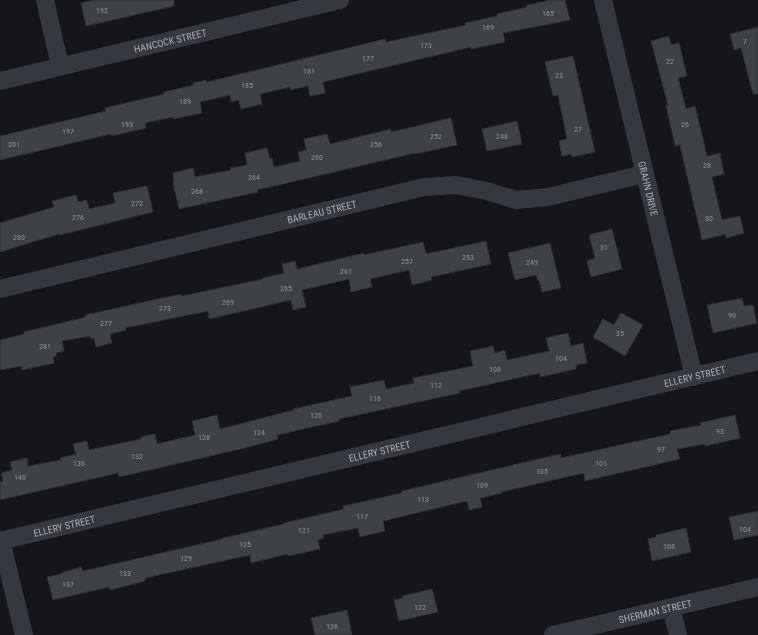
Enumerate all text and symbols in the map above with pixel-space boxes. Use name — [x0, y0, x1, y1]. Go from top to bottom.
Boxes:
house number: 192 — [96, 6, 108, 15]
house number: 165 — [542, 9, 554, 18]
house number: 169 — [482, 23, 494, 32]
street label: HANCOCK STREET — [133, 27, 208, 55]
house number: 7 — [743, 37, 747, 46]
house number: 173 — [420, 41, 432, 50]
house number: 177 — [362, 54, 374, 63]
house number: 22 — [666, 57, 674, 66]
house number: 181 — [303, 67, 315, 76]
house number: 23 — [555, 71, 563, 80]
house number: 185 — [241, 81, 253, 90]
house number: 189 — [179, 97, 191, 106]
house number: 193 — [121, 120, 133, 129]
house number: 26 — [681, 120, 689, 129]
house number: 27 — [574, 125, 582, 134]
house number: 197 — [62, 127, 74, 136]
house number: 252 — [430, 132, 442, 141]
house number: 248 — [496, 132, 508, 141]
house number: 201 — [8, 140, 20, 149]
house number: 256 — [370, 140, 382, 149]
house number: 260 — [311, 153, 323, 162]
street label: GRAHN DRIVE — [636, 160, 660, 217]
house number: 28 — [703, 161, 711, 170]
house number: 264 — [248, 173, 260, 182]
house number: 268 — [191, 187, 203, 196]
street label: BARLEAU STREET — [286, 198, 358, 226]
house number: 272 — [131, 199, 143, 208]
house number: 276 — [72, 213, 84, 222]
house number: 30 — [705, 214, 713, 223]
house number: 280 — [13, 233, 25, 242]
house number: 31 — [600, 243, 608, 252]
house number: 253 — [462, 253, 474, 262]
house number: 257 — [401, 257, 413, 266]
house number: 249 — [526, 258, 538, 267]
house number: 261 — [340, 267, 352, 276]
house number: 265 — [280, 284, 292, 293]
house number: 269 — [222, 298, 234, 307]
house number: 273 — [159, 304, 171, 313]
house number: 90 — [728, 311, 736, 320]
house number: 277 — [100, 319, 112, 328]
house number: 35 — [616, 329, 624, 338]
house number: 281 — [39, 342, 51, 351]
house number: 104 — [555, 354, 567, 363]
street label: ELLERY STREET — [663, 364, 727, 389]
house number: 108 — [489, 365, 501, 374]
house number: 112 — [430, 381, 442, 390]
house number: 116 — [369, 394, 381, 403]
house number: 120 — [310, 411, 322, 420]
house number: 93 — [716, 427, 724, 436]
house number: 124 — [253, 428, 265, 437]
house number: 128 — [198, 433, 210, 442]
street label: ELLERY STREET — [348, 439, 412, 464]
house number: 97 — [657, 445, 665, 454]
house number: 132 — [131, 452, 143, 461]
house number: 136 — [73, 459, 85, 468]
house number: 101 — [595, 459, 607, 468]
house number: 105 — [536, 467, 548, 476]
house number: 140 — [14, 473, 26, 482]
house number: 109 — [476, 481, 488, 490]
house number: 113 — [417, 495, 429, 504]
house number: 117 — [356, 512, 368, 521]
street label: ELLERY STREET — [32, 514, 96, 539]
house number: 104 — [739, 525, 751, 534]
house number: 121 — [298, 526, 310, 535]
house number: 125 — [239, 540, 251, 549]
house number: 108 — [663, 542, 675, 551]
house number: 129 — [180, 554, 192, 563]
house number: 133 — [119, 569, 131, 578]
house number: 137 — [62, 580, 74, 589]
street label: SHERMAN STREET — [618, 598, 693, 625]
house number: 122 — [414, 603, 426, 612]
house number: 126 — [326, 622, 338, 631]

